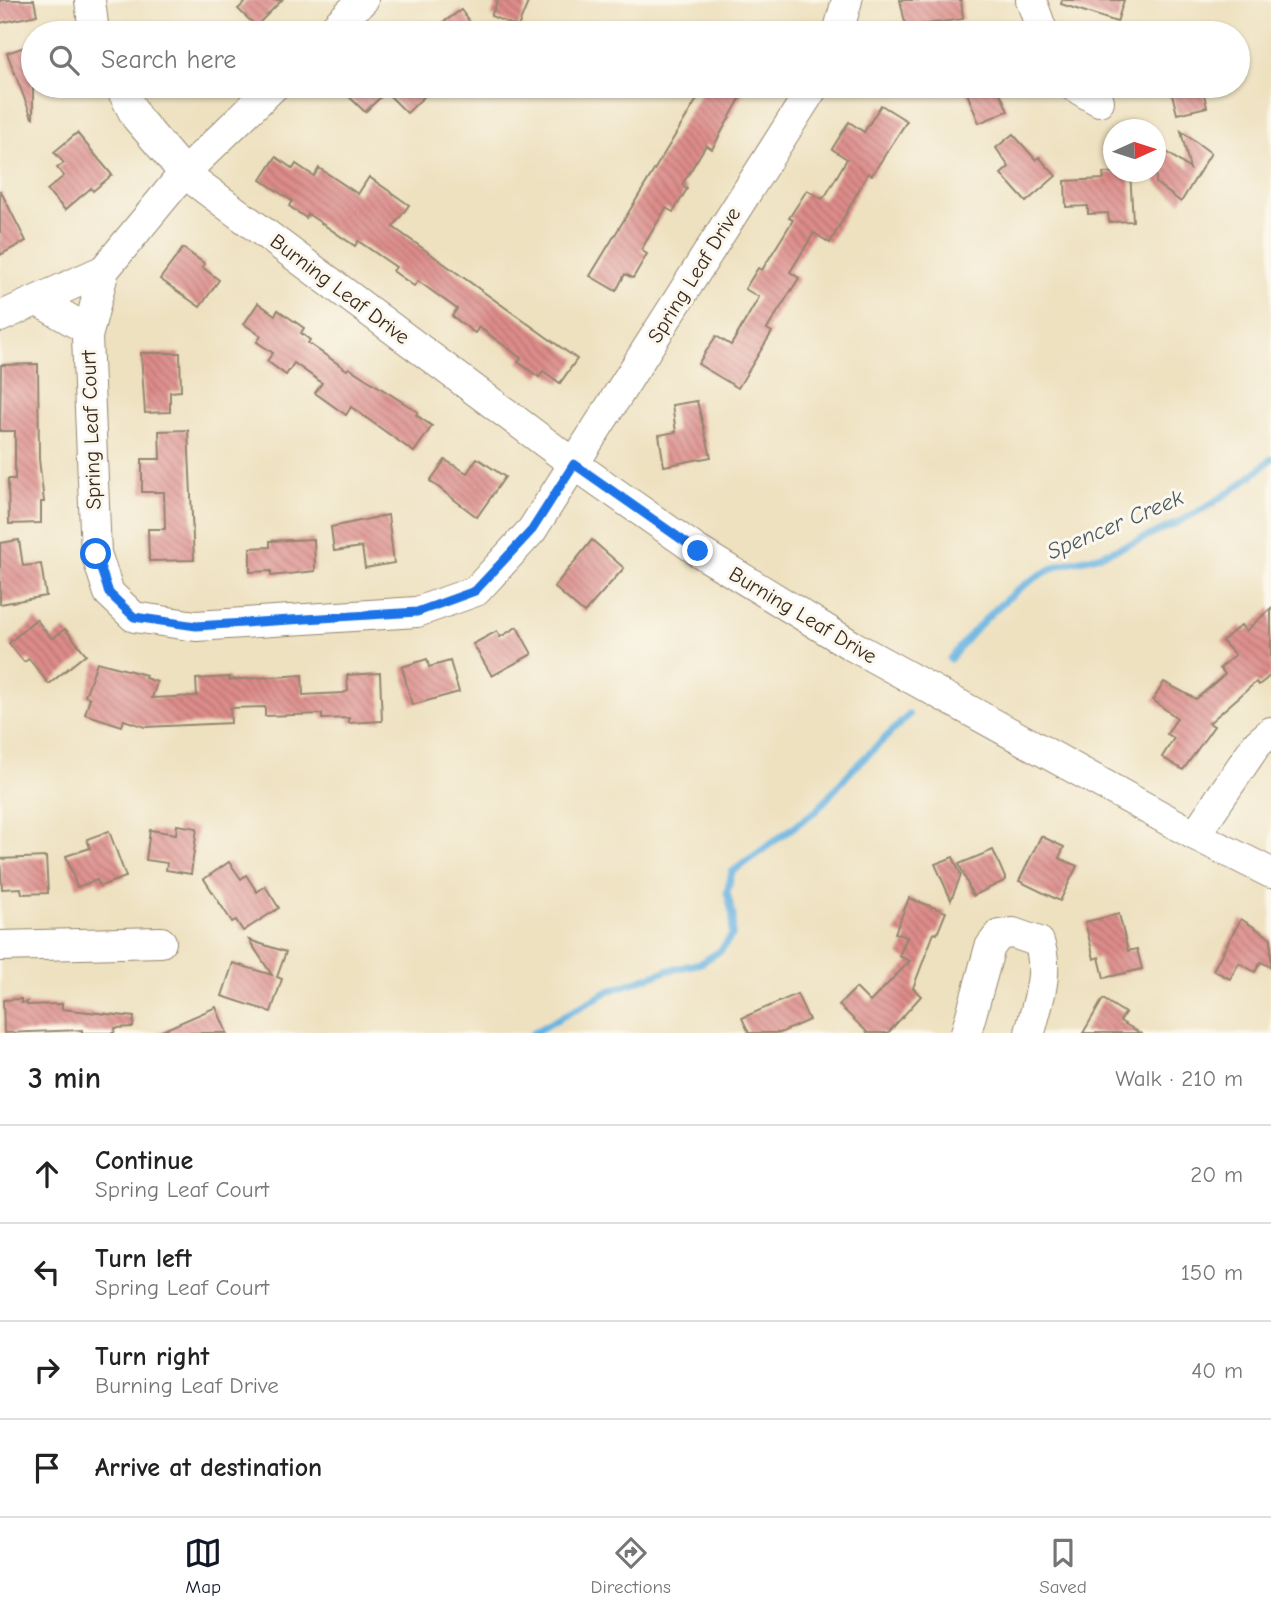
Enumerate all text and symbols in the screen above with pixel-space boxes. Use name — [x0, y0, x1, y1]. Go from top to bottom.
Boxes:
search box — [21, 21, 1250, 98]
icon: search — [45, 41, 83, 79]
text: Search here — [101, 45, 236, 75]
north arrow — [1103, 119, 1166, 182]
street label: Spring Leaf Drive — [643, 203, 745, 347]
street label: Burning Leaf Drive — [266, 229, 414, 349]
street label: Spring Leaf Court — [76, 349, 106, 510]
water label: Spencer Creek — [1043, 483, 1188, 565]
route end — [682, 535, 713, 566]
route start — [80, 538, 111, 569]
street label: Burning Leaf Drive — [725, 562, 881, 668]
text: 3 min — [28, 1061, 101, 1096]
text: Walk · 210 m — [1115, 1065, 1243, 1092]
text: Continue — [95, 1146, 193, 1176]
icon: ahead — [28, 1155, 66, 1193]
text: 20 m — [1190, 1161, 1243, 1188]
text: Spring Leaf Court — [95, 1176, 269, 1203]
text: Turn left — [95, 1244, 192, 1274]
icon: left — [28, 1253, 66, 1291]
text: 150 m — [1181, 1259, 1243, 1286]
text: Spring Leaf Court — [95, 1274, 269, 1301]
text: Turn right — [95, 1342, 209, 1372]
icon: right — [28, 1351, 66, 1389]
text: 40 m — [1191, 1357, 1243, 1384]
text: Burning Leaf Drive — [95, 1372, 279, 1399]
icon: arrive — [28, 1449, 66, 1487]
text: Arrive at destination — [95, 1453, 322, 1483]
tab: Map — [184, 1534, 222, 1598]
tab: Directions — [591, 1534, 671, 1598]
tab: Saved — [1039, 1534, 1087, 1598]

